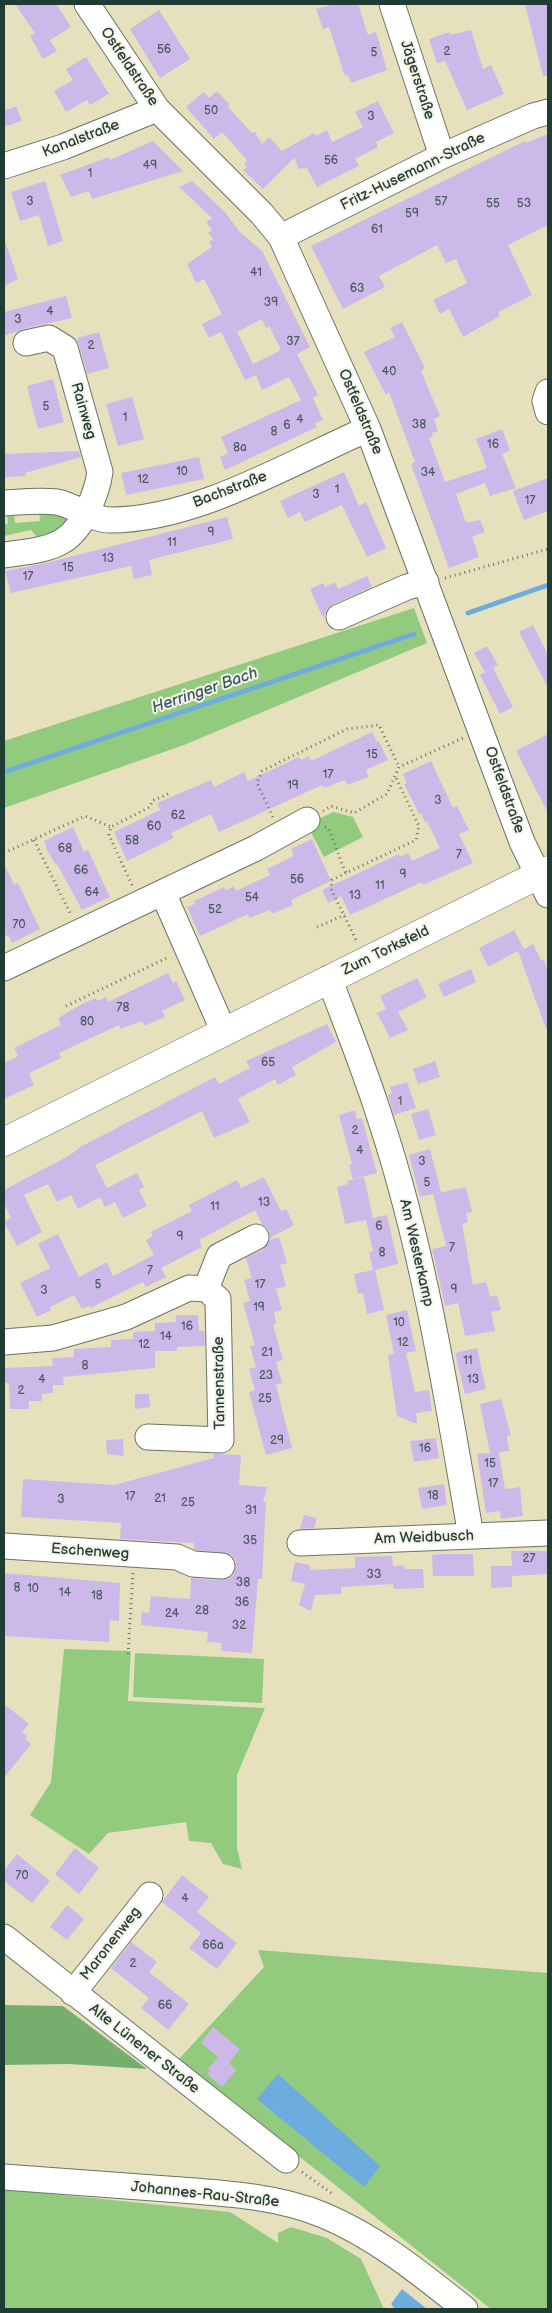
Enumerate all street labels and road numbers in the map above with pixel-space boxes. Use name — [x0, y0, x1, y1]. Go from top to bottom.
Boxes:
street label: Ostfeldstraße — [96, 24, 162, 110]
street label: Jägerstraße — [396, 38, 438, 122]
street label: Kanalstraße — [40, 116, 122, 162]
street label: Fritz-Husemann-Straße — [338, 129, 488, 215]
street label: Ostfeldstraße — [334, 367, 386, 457]
street label: Rainweg — [66, 380, 100, 442]
street label: Bachstraße — [190, 468, 270, 512]
street label: Ostfeldstraße — [480, 744, 528, 836]
street label: Zum Torksfeld — [340, 922, 432, 980]
street label: Am Westerkamp — [395, 1197, 437, 1309]
street label: Tannenstraße — [210, 1336, 230, 1430]
street label: Am Weidbusch — [374, 1527, 474, 1549]
street label: Eschenweg — [50, 1540, 130, 1564]
street label: Maronenweg — [77, 1904, 145, 1984]
street label: Alte Lünener Straße — [85, 2000, 203, 2098]
street label: Johannes-Rau-Straße — [130, 2178, 280, 2212]

